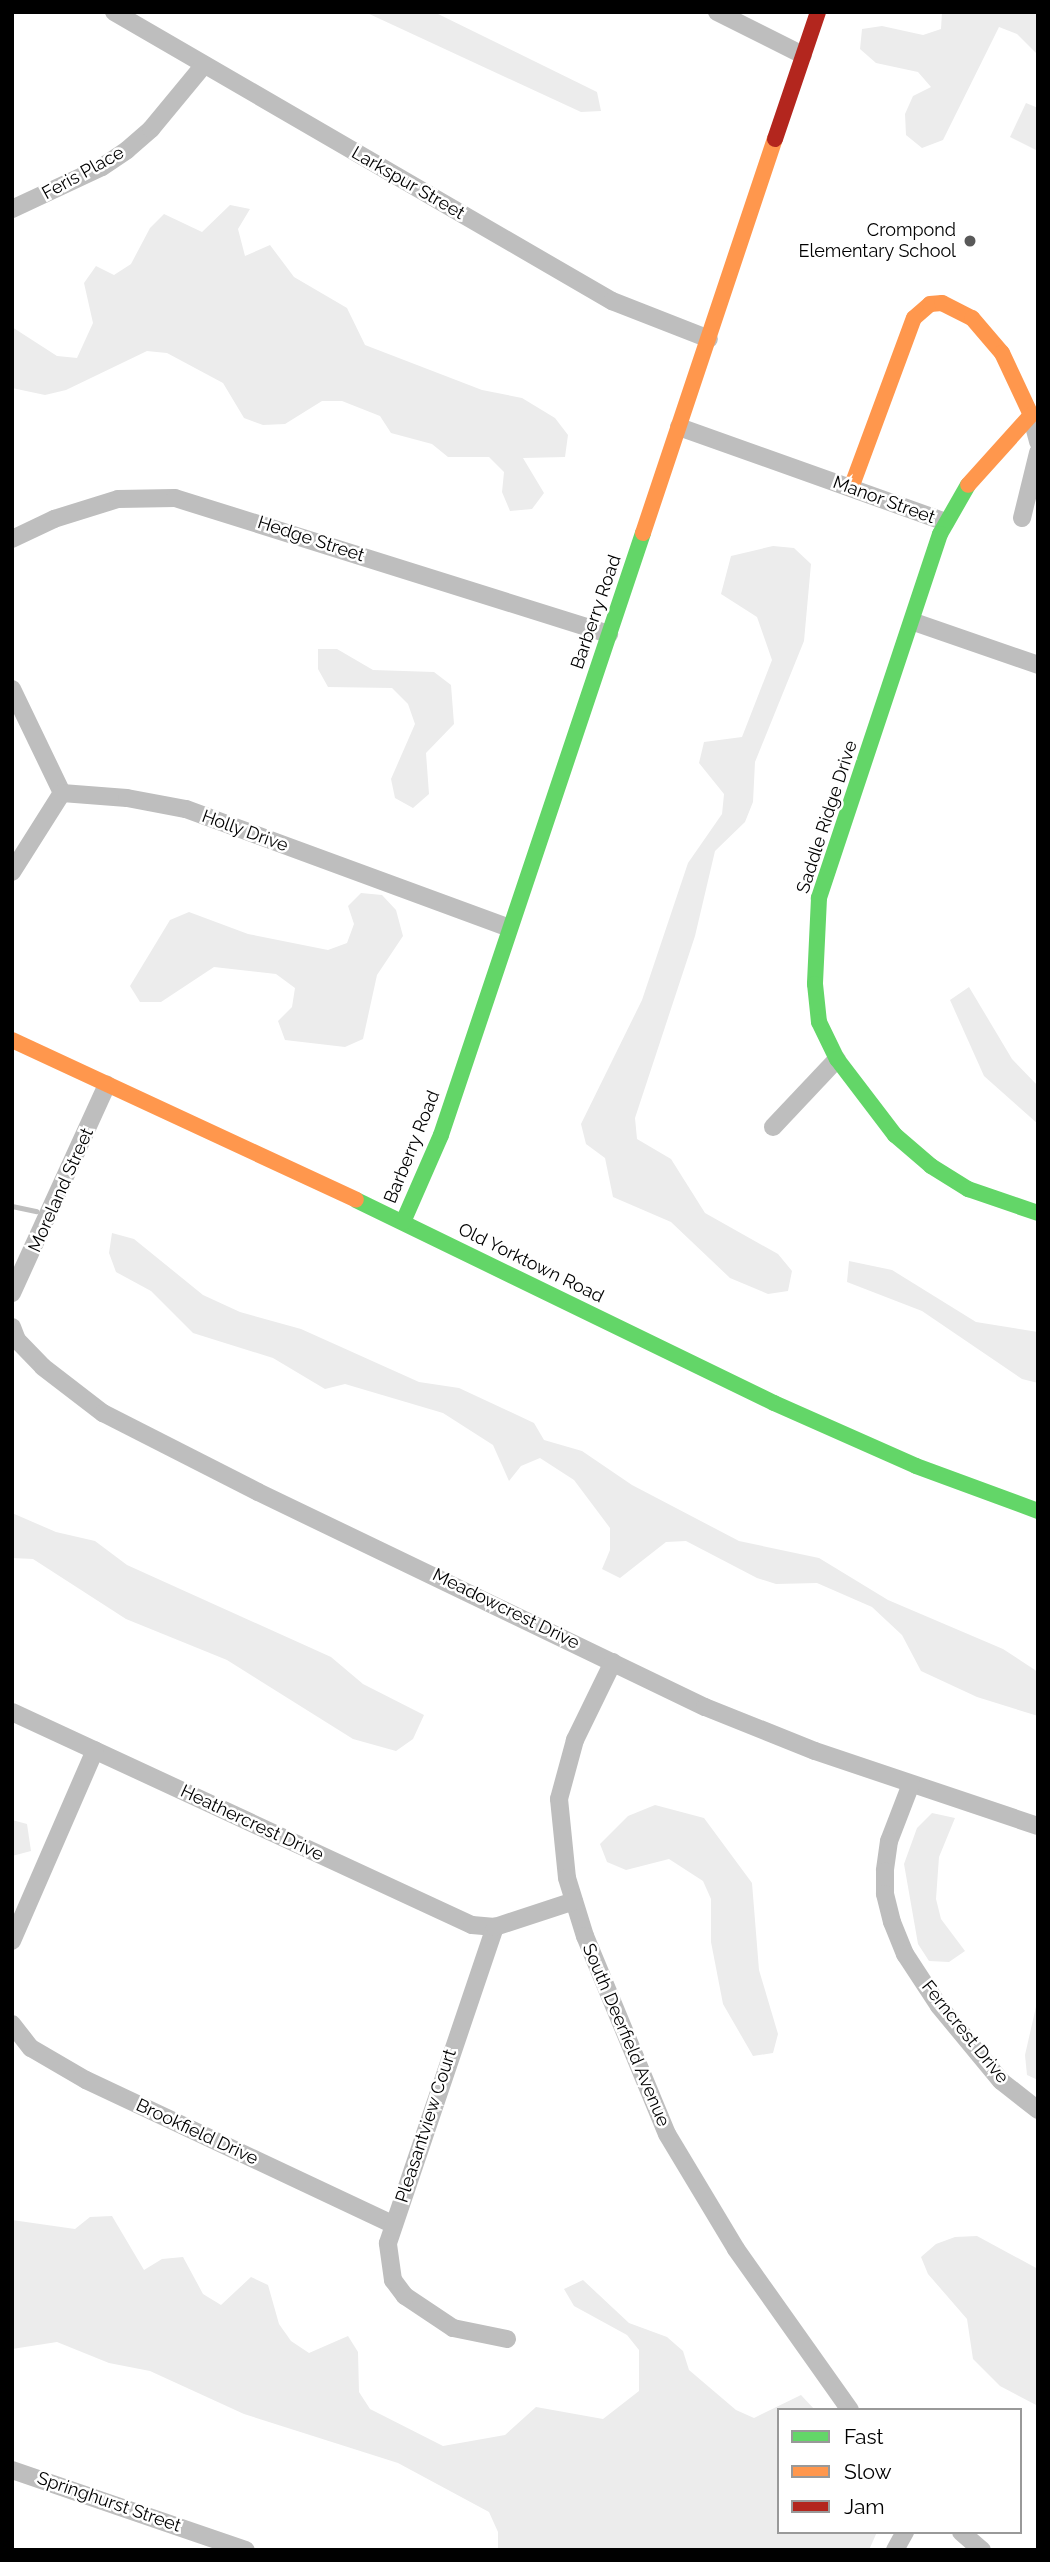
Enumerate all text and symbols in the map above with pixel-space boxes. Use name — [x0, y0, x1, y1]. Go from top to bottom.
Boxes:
street label: Feris Place — [38, 142, 128, 204]
street label: Larkspur Street — [347, 142, 469, 224]
place label: Crompond Elementary School — [798, 220, 956, 262]
marker: Crompond Elementary School — [962, 233, 978, 249]
street label: Manor Street — [830, 471, 938, 529]
street label: Hedge Street — [255, 512, 367, 566]
street label: Barberry Road — [566, 552, 626, 672]
street label: Saddle Ridge Drive — [792, 738, 862, 896]
street label: Holly Drive — [199, 805, 291, 857]
street label: Barberry Road — [380, 1087, 444, 1207]
street label: Moreland Street — [24, 1124, 98, 1256]
street label: Old Yorktown Road — [454, 1218, 608, 1308]
street label: Meadowcrest Drive — [429, 1564, 583, 1654]
street label: Heathercrest Drive — [177, 1780, 327, 1866]
street label: South Deerfield Avenue — [578, 1940, 674, 2130]
street label: Ferncrest Drive — [917, 1976, 1013, 2088]
street label: Pleasantview Court — [391, 2046, 461, 2206]
street label: Brookfield Drive — [133, 2094, 261, 2170]
legend — [777, 2408, 1022, 2534]
text: Fast — [844, 2424, 884, 2449]
text: Slow — [844, 2459, 892, 2484]
street label: Springhurst Street — [34, 2467, 184, 2537]
text: Jam — [844, 2494, 885, 2519]

